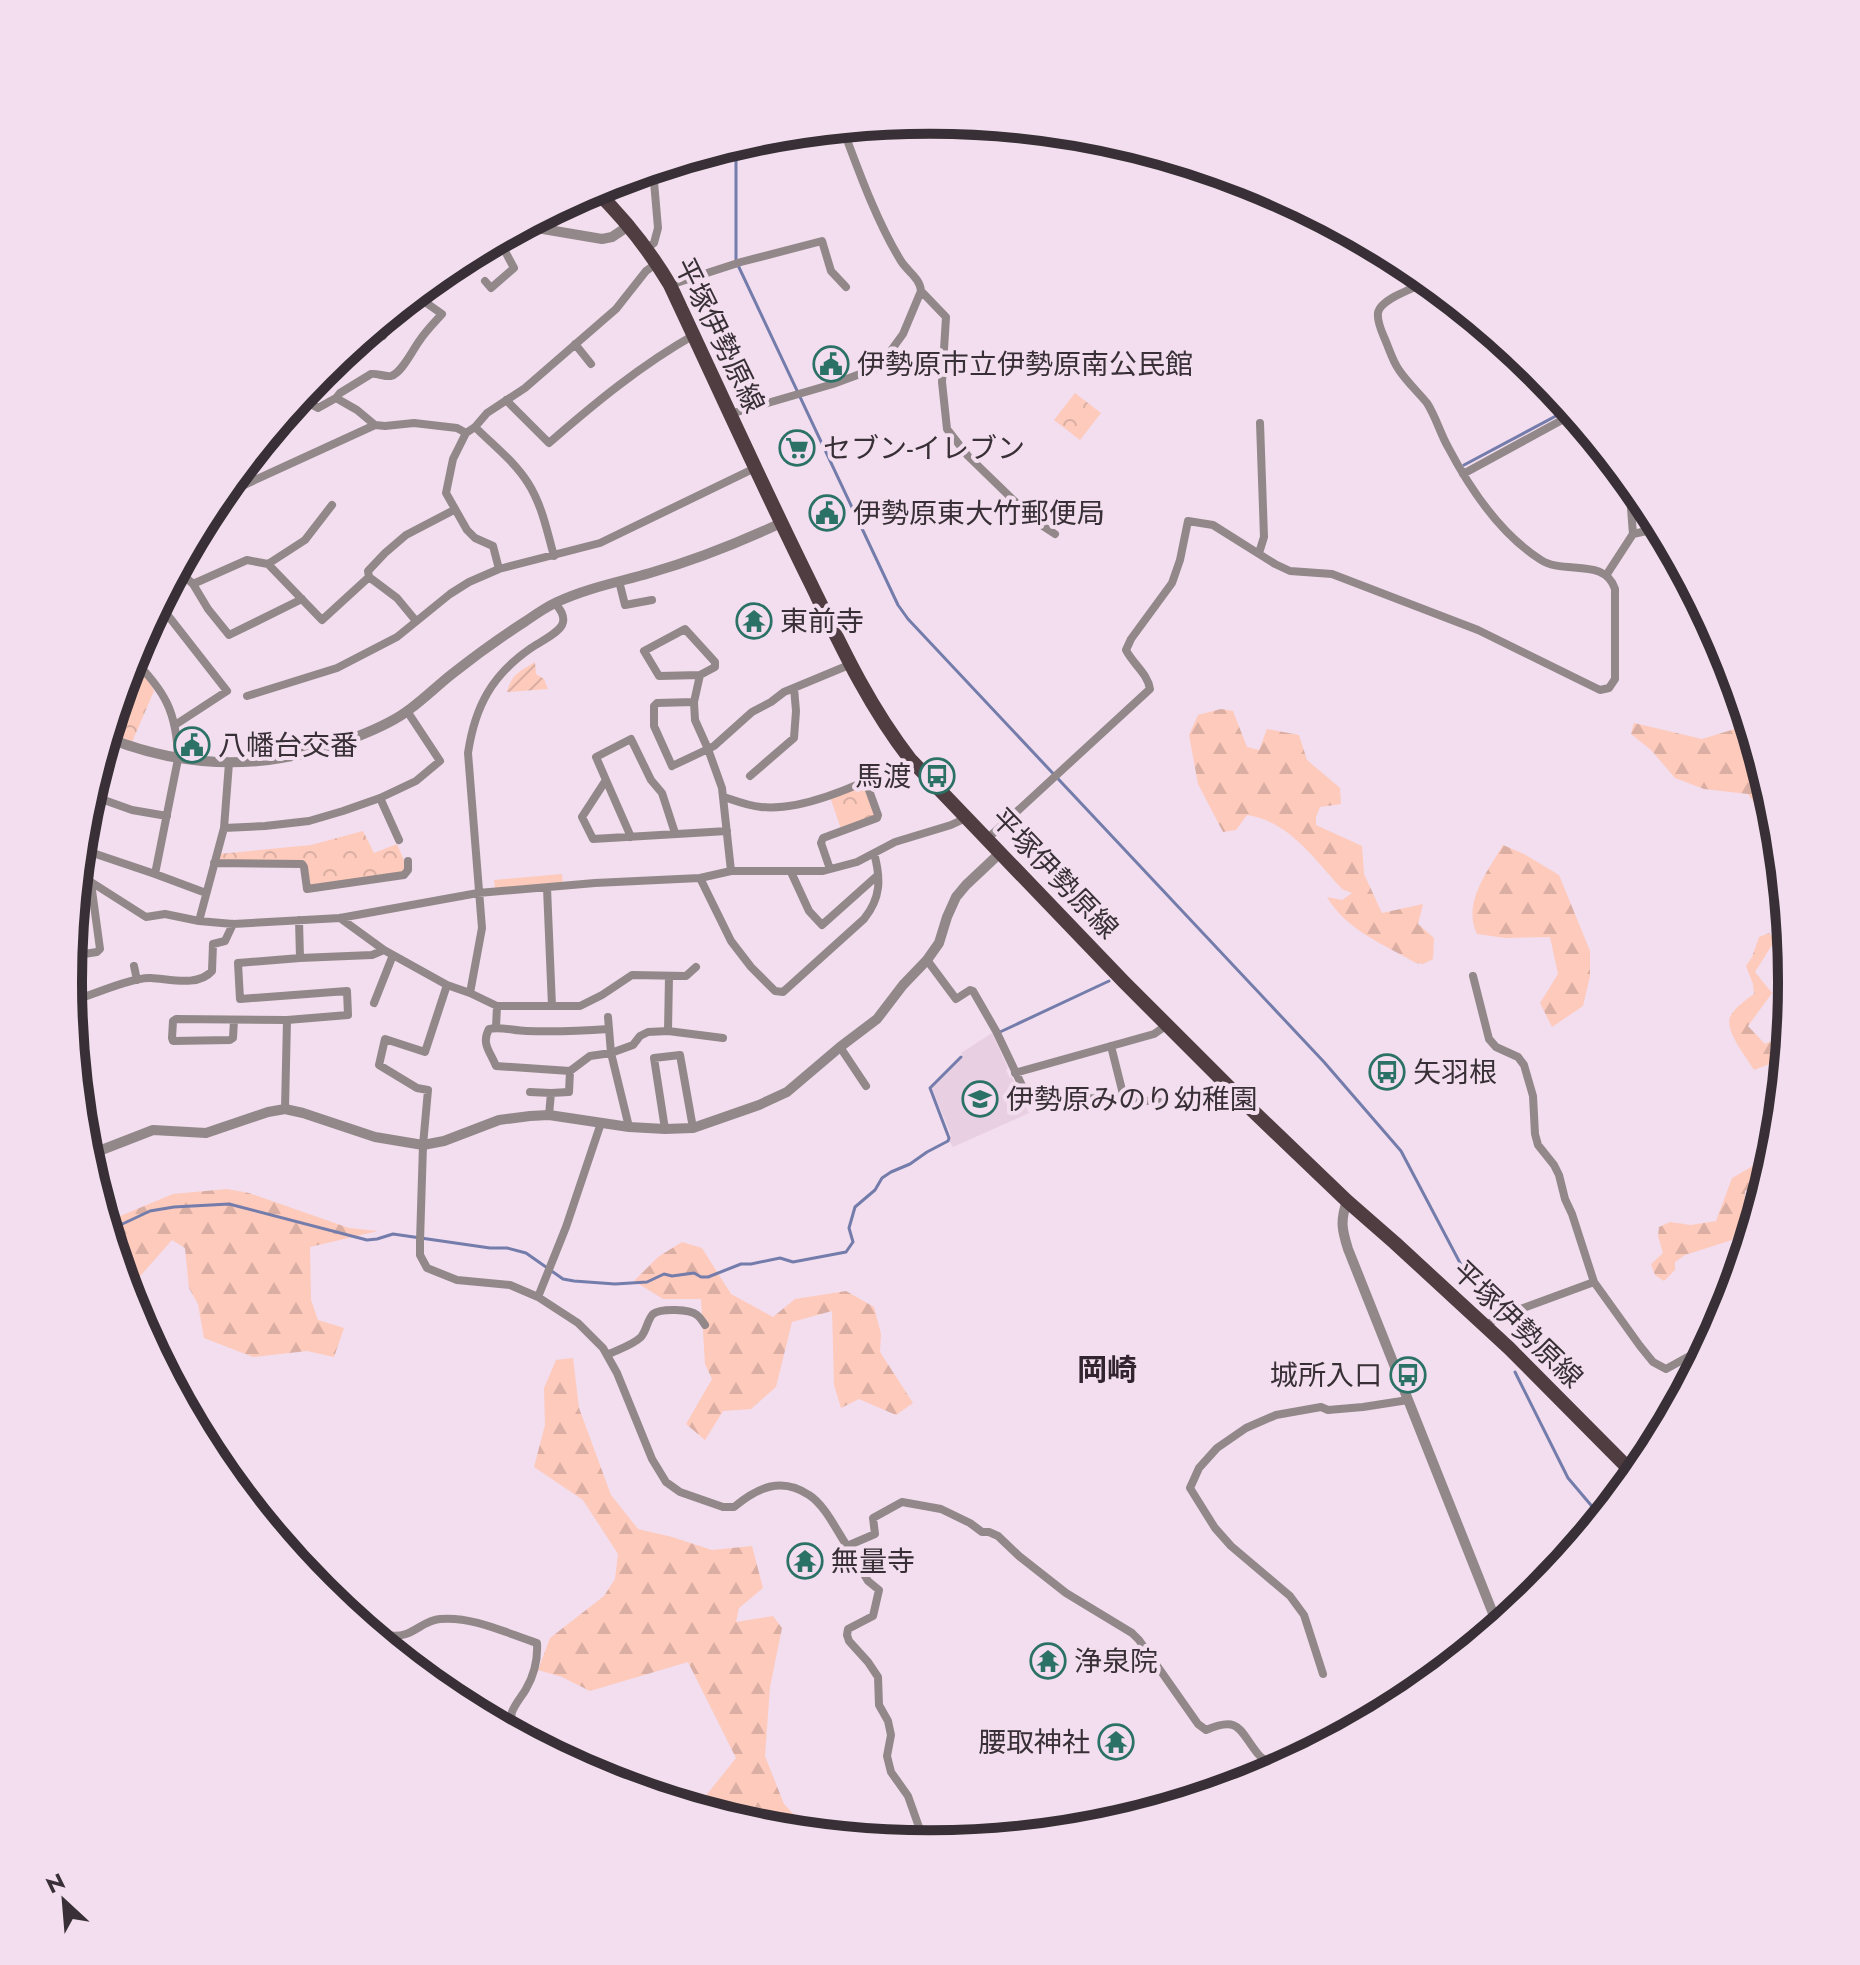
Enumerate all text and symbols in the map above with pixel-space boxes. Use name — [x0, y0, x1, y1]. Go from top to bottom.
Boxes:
street label: 平塚伊勢原線 — [664, 251, 775, 420]
place label: 伊勢原市立伊勢原南公民館 — [857, 344, 1193, 385]
public building icon: 伊勢原市立伊勢原南公民館 — [812, 345, 850, 383]
place label: セブン-イレブン — [823, 428, 1025, 469]
supermarket icon: セブン-イレブン — [778, 429, 816, 467]
place label: 伊勢原東大竹郵便局 — [853, 493, 1105, 534]
public building icon: 伊勢原東大竹郵便局 — [808, 494, 846, 532]
place label: 東前寺 — [780, 601, 864, 642]
temple icon: 東前寺 — [735, 602, 773, 640]
place label: 八幡台交番 — [218, 725, 358, 766]
public building icon: 八幡台交番 — [173, 726, 211, 764]
place label: 馬渡 — [855, 756, 911, 797]
bus stop icon: 馬渡 — [918, 757, 956, 795]
street label: 平塚伊勢原線 — [982, 799, 1128, 948]
place label: 矢羽根 — [1413, 1052, 1497, 1093]
bus stop icon: 矢羽根 — [1368, 1053, 1406, 1091]
place label: 伊勢原みのり幼稚園 — [1006, 1079, 1258, 1120]
school or university icon: 伊勢原みのり幼稚園 — [961, 1080, 999, 1118]
street label: 平塚伊勢原線 — [1443, 1251, 1592, 1397]
district label: 岡崎 — [1077, 1348, 1137, 1391]
place label: 城所入口 — [1270, 1355, 1382, 1396]
bus stop icon: 城所入口 — [1389, 1356, 1427, 1394]
place label: 無量寺 — [831, 1541, 915, 1582]
temple icon: 無量寺 — [786, 1542, 824, 1580]
place label: 浄泉院 — [1074, 1641, 1158, 1682]
temple icon: 浄泉院 — [1029, 1642, 1067, 1680]
place label: 腰取神社 — [978, 1722, 1090, 1763]
temple icon: 腰取神社 — [1097, 1723, 1135, 1761]
north arrow — [24, 1861, 104, 1941]
text: N — [40, 1865, 70, 1901]

